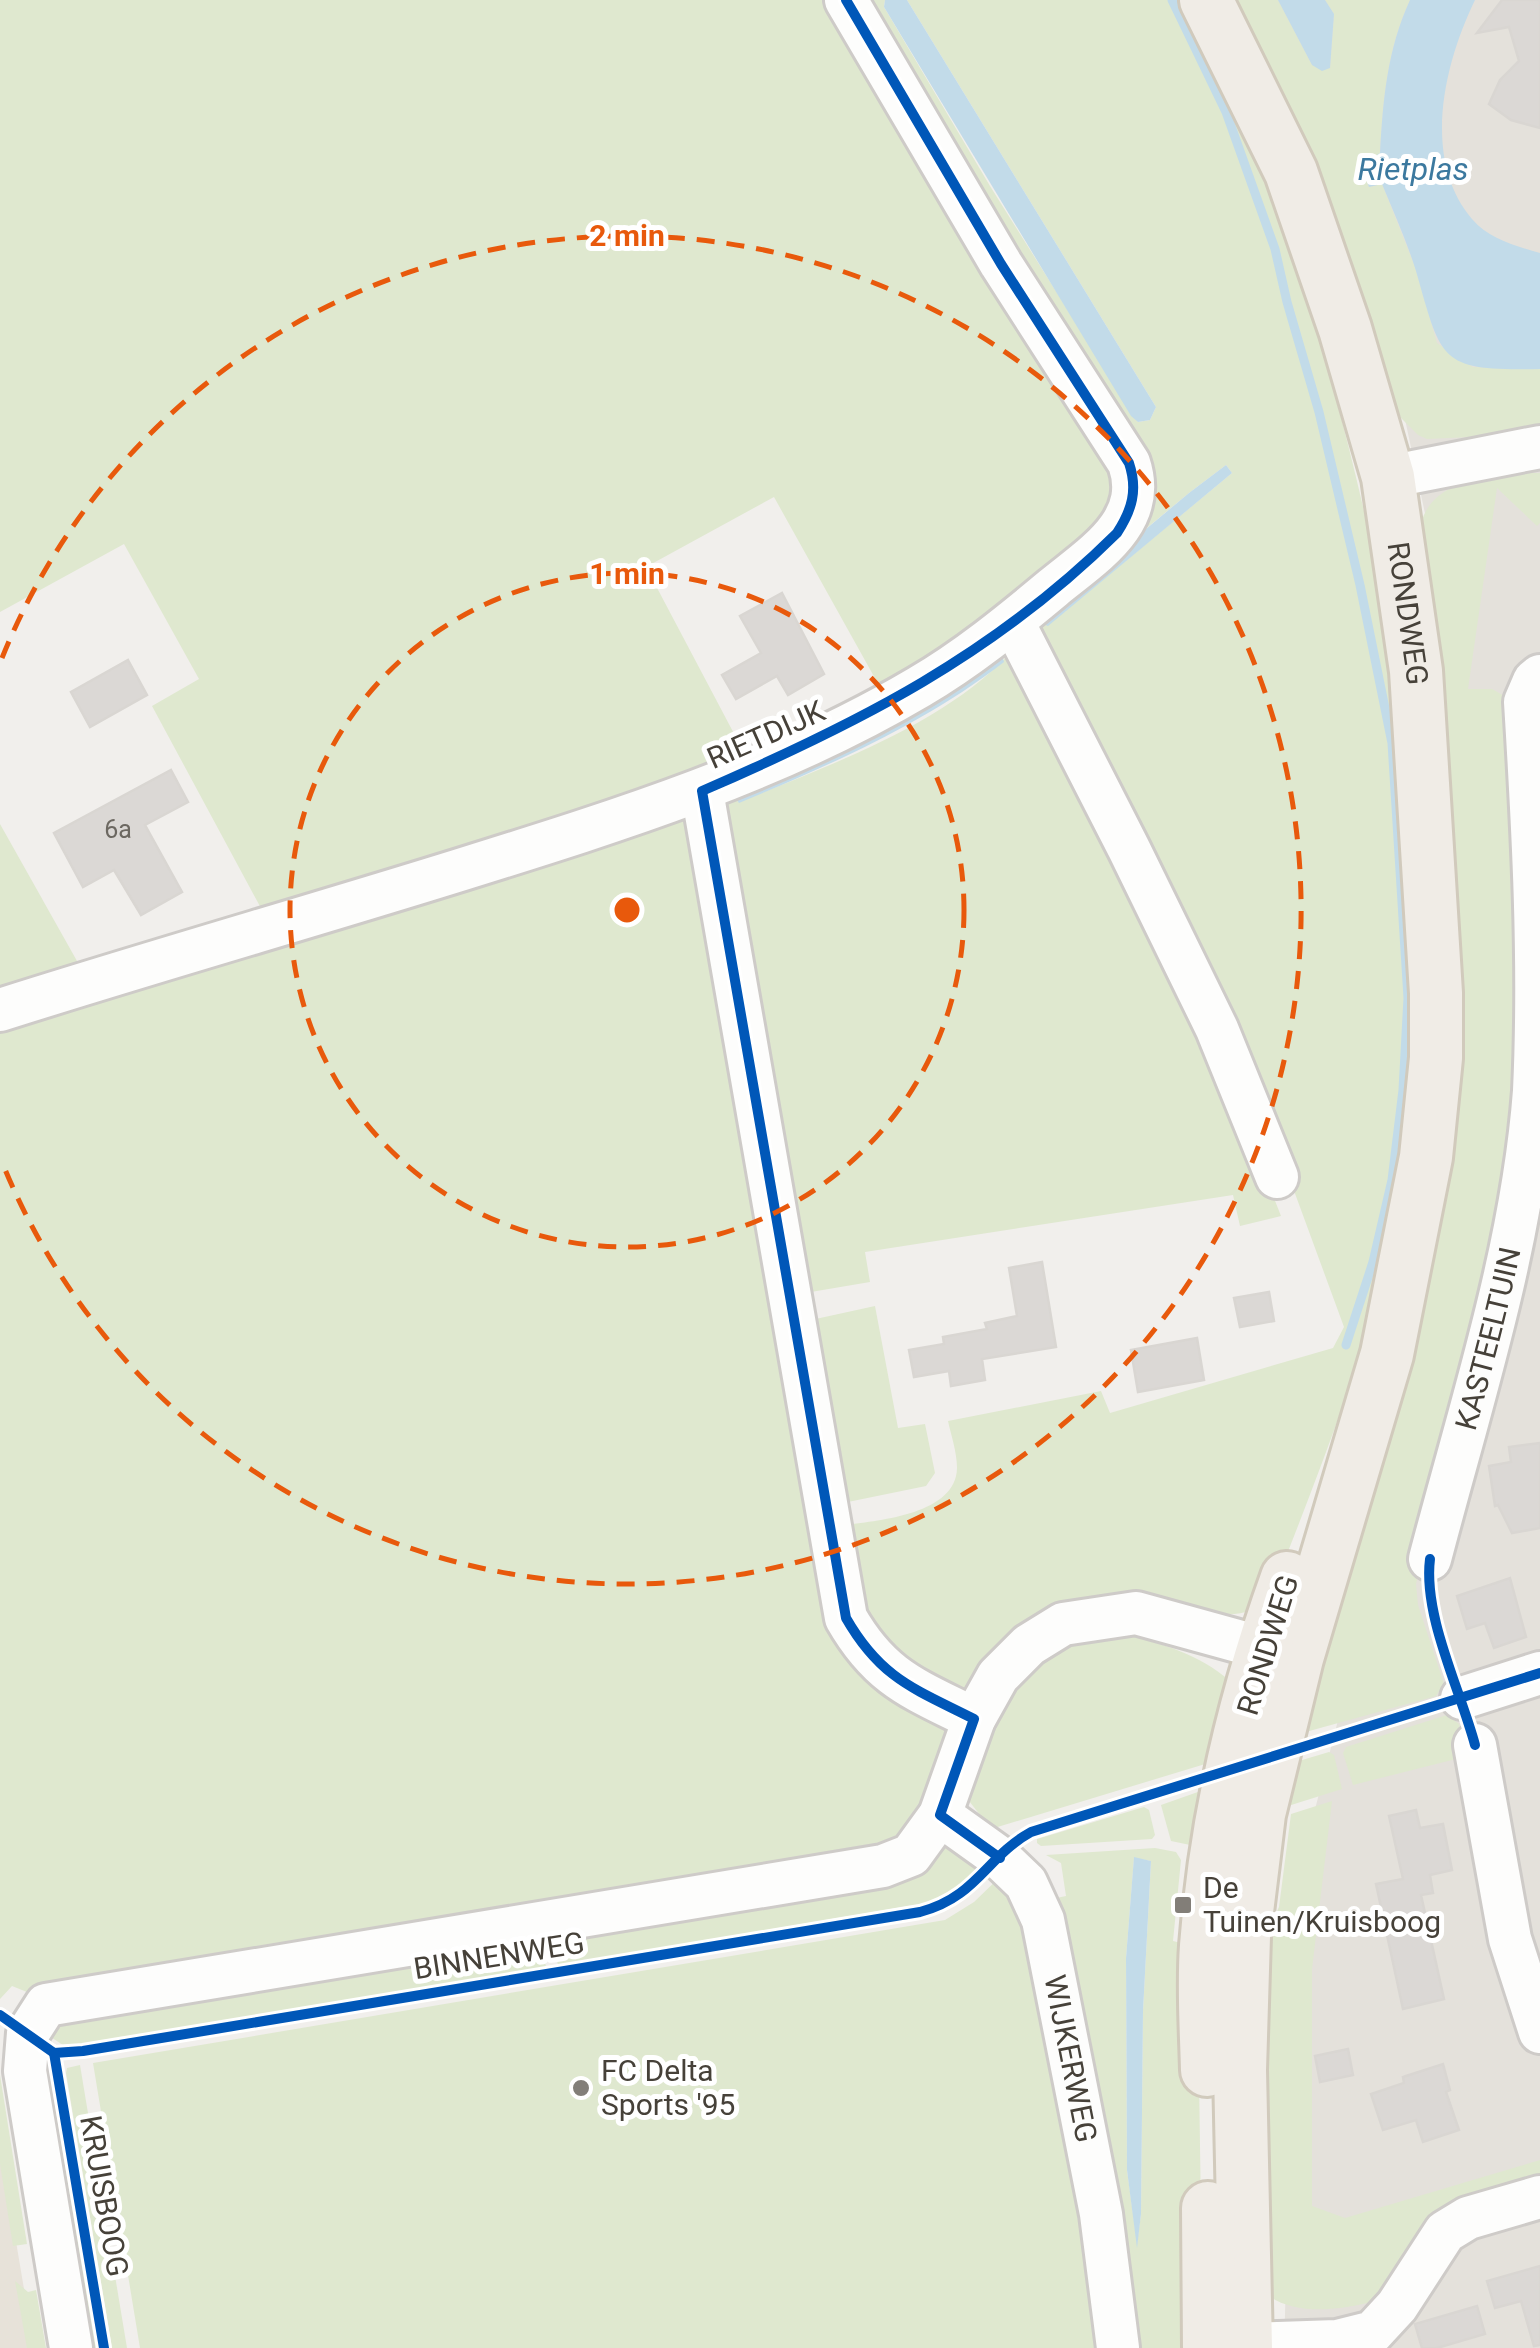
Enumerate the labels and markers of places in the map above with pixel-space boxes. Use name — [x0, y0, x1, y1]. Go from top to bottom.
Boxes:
centre of rings — [609, 892, 645, 928]
place label: De Tuinen/Kruisboog — [1203, 1870, 1441, 1939]
marker: De Tuinen/Kruisboog — [1172, 1894, 1194, 1916]
place label: FC Delta Sports '95 — [601, 2053, 735, 2122]
marker: FC Delta Sports '95 — [570, 2077, 592, 2099]

